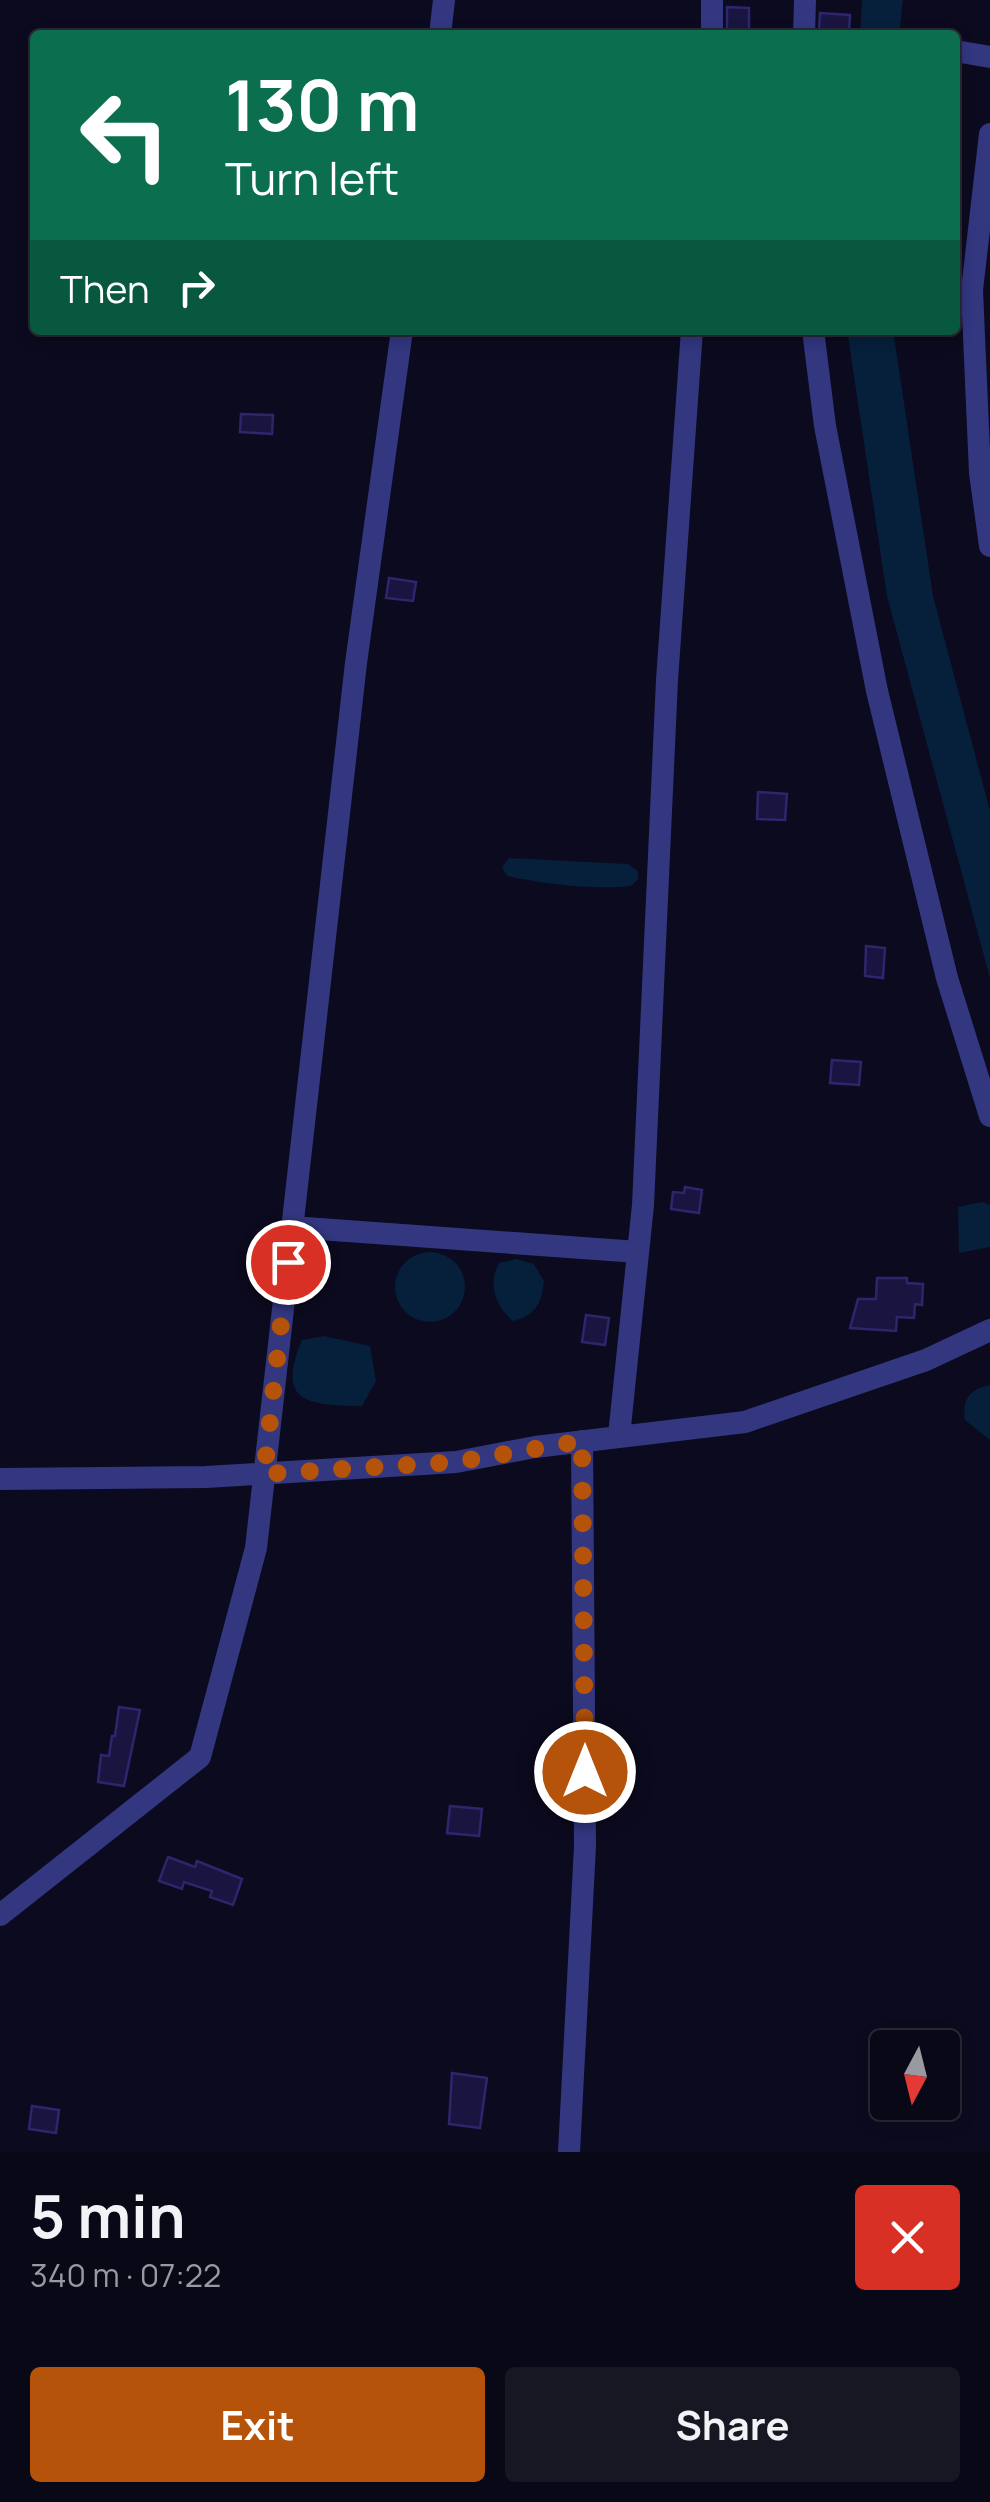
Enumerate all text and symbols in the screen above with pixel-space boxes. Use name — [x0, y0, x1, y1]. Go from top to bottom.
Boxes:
text: 130 m — [225, 56, 419, 152]
icon: left — [60, 70, 190, 200]
text: Turn left — [225, 147, 399, 209]
icon: right — [169, 260, 224, 315]
text: Then — [60, 262, 149, 314]
pin — [246, 1220, 331, 1305]
icon: arrive — [261, 1235, 316, 1290]
position arrow — [533, 1720, 637, 1824]
north arrow — [870, 2030, 960, 2120]
map controls — [870, 2030, 960, 2120]
text: 5 min — [30, 2174, 185, 2256]
button: close — [855, 2185, 960, 2290]
text: 340 m · 07:22 — [30, 2253, 221, 2297]
button: Exit — [30, 2367, 485, 2482]
button: Share — [505, 2367, 960, 2482]

